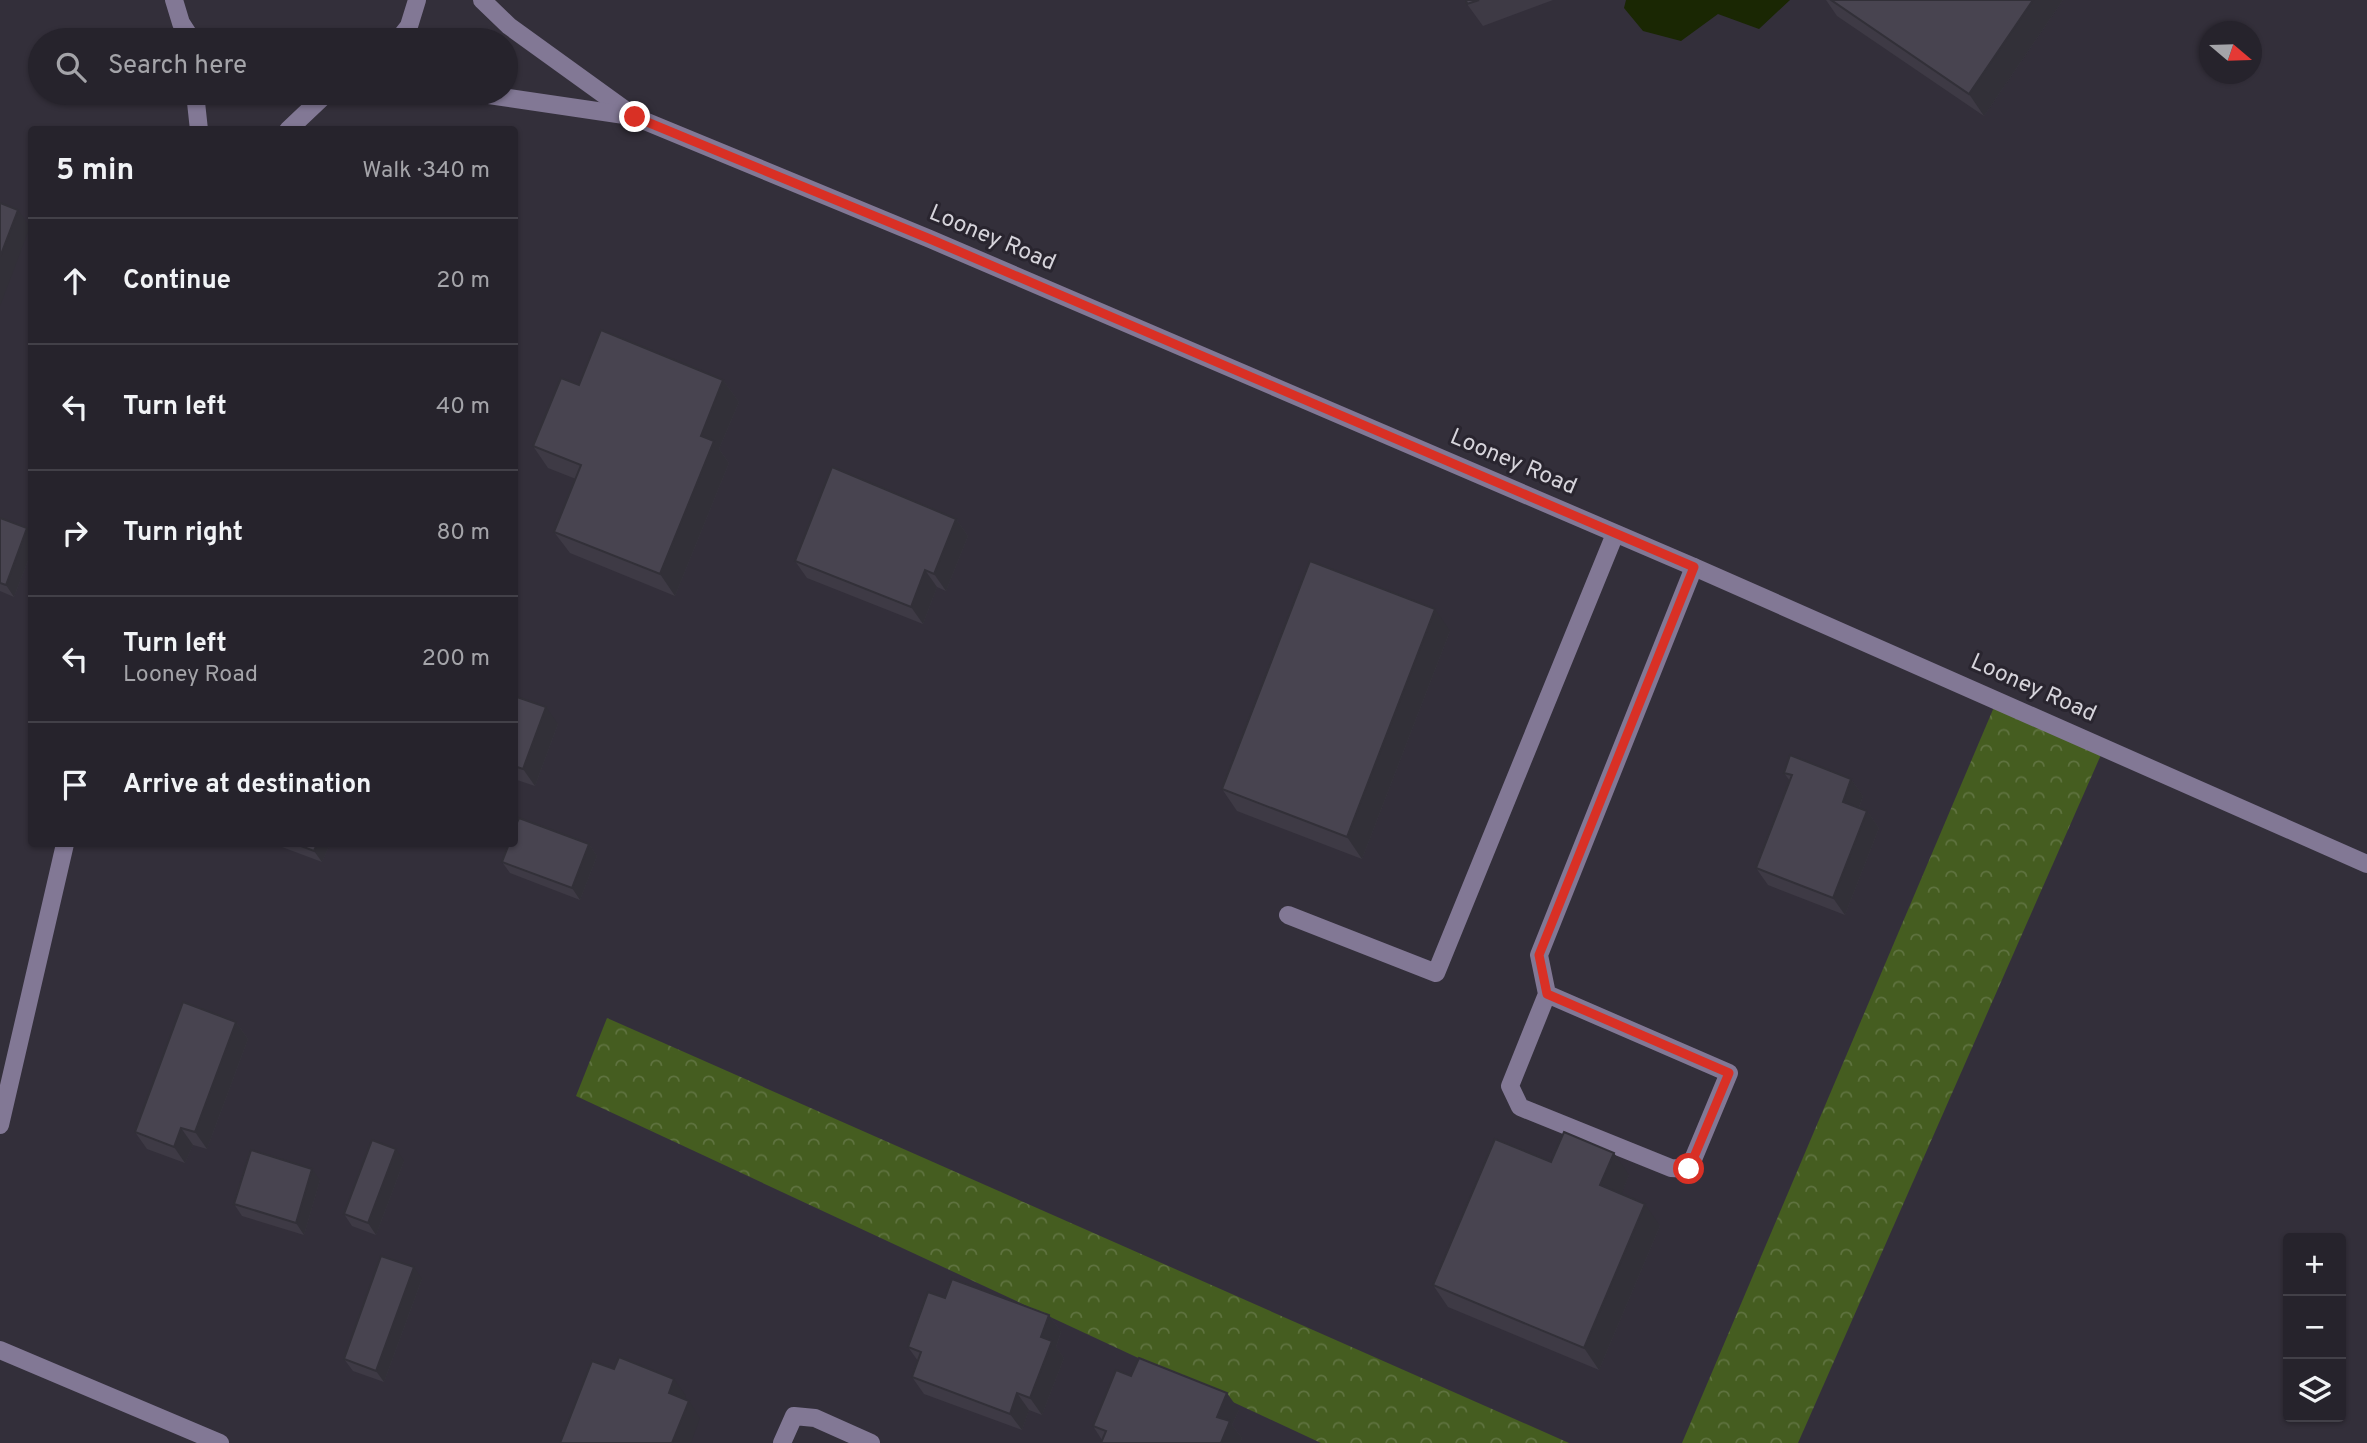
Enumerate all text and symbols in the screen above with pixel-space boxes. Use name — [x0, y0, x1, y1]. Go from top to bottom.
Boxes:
north arrow — [2199, 21, 2262, 84]
search box — [28, 28, 518, 105]
icon: search — [52, 48, 90, 86]
text: Search here — [108, 50, 247, 83]
route end — [619, 101, 650, 132]
text: 5 min — [56, 153, 134, 190]
text: Walk · 340 m — [362, 157, 490, 186]
street label: Looney Road — [924, 199, 1060, 279]
icon: ahead — [56, 262, 94, 300]
text: Continue — [123, 265, 231, 298]
text: 20 m — [436, 267, 490, 296]
icon: left — [56, 388, 94, 426]
text: Turn left — [123, 391, 227, 424]
text: 40 m — [436, 393, 490, 422]
street label: Looney Road — [1445, 423, 1581, 503]
icon: right — [56, 514, 94, 552]
text: Turn right — [123, 517, 243, 550]
text: 80 m — [437, 519, 490, 548]
text: Turn left — [123, 628, 227, 661]
icon: left — [56, 640, 94, 678]
text: 200 m — [422, 645, 490, 674]
street label: Looney Road — [1966, 648, 2100, 730]
text: Looney Road — [123, 661, 258, 690]
icon: arrive — [56, 766, 94, 804]
text: Arrive at destination — [123, 769, 371, 802]
route start — [1673, 1153, 1704, 1184]
map controls — [2283, 1233, 2346, 1422]
button: + — [2283, 1233, 2346, 1296]
button: − — [2283, 1296, 2346, 1359]
button: layers — [2283, 1359, 2346, 1422]

